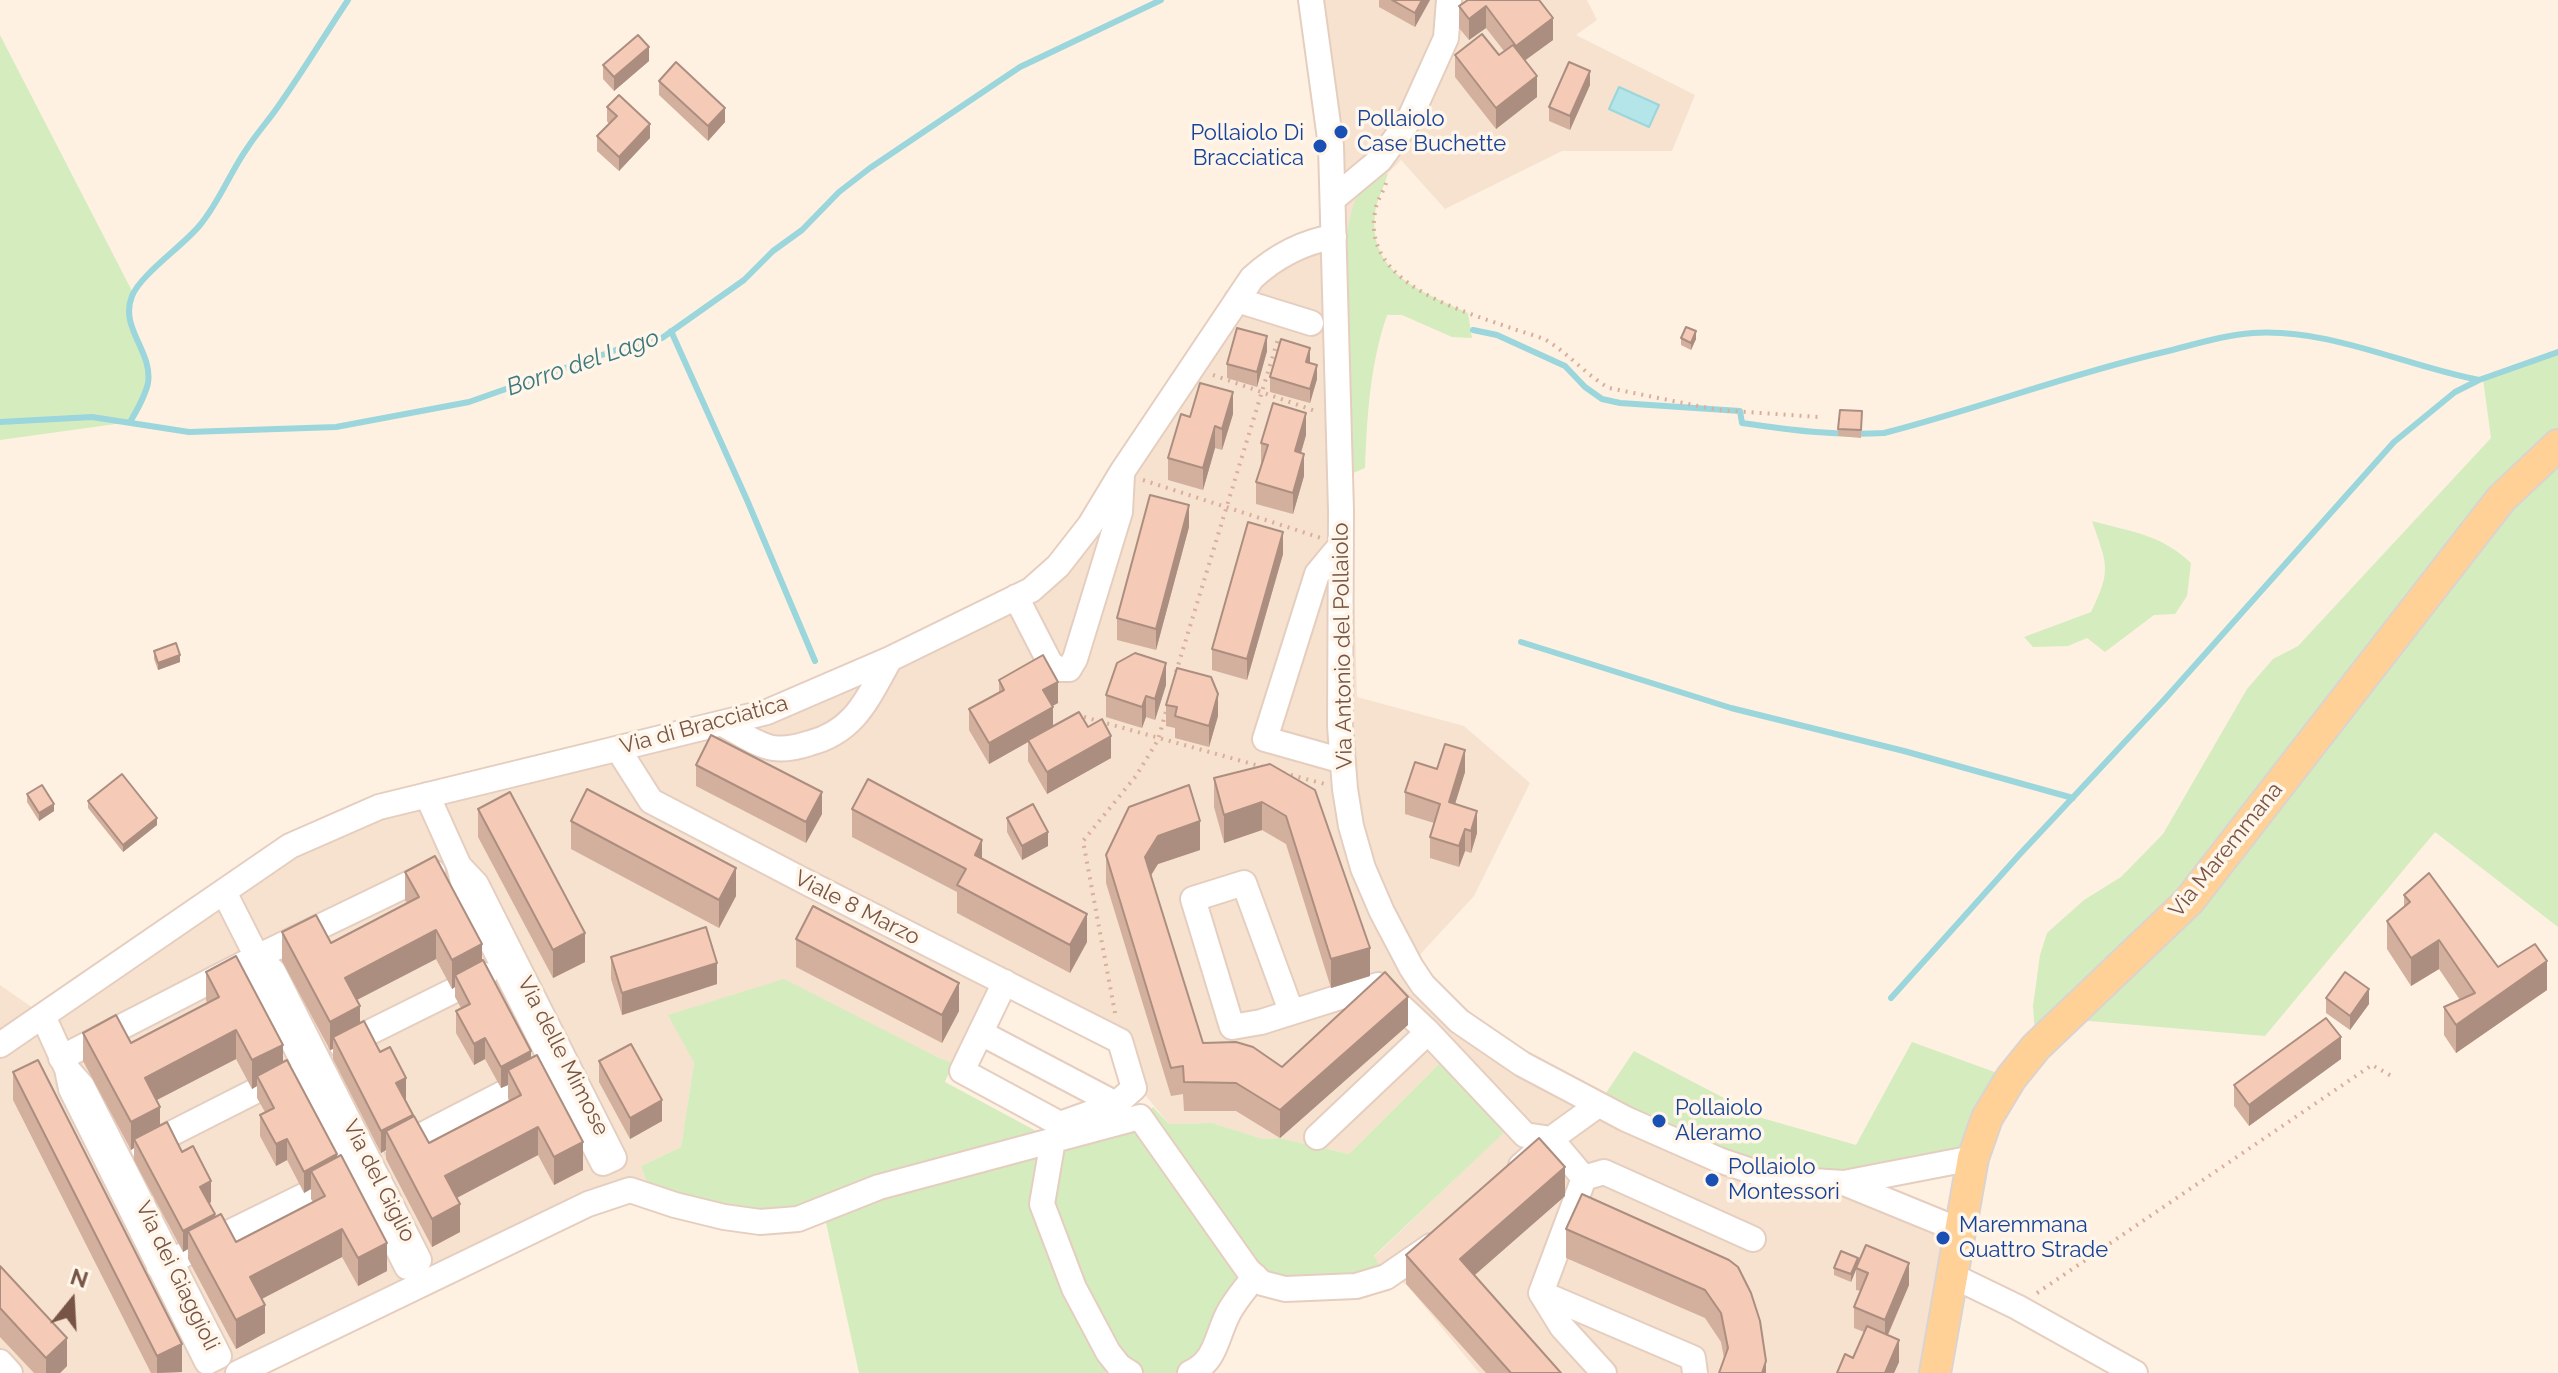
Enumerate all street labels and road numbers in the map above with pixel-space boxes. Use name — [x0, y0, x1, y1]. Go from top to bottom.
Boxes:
street label: Via Antonio del Pollaiolo — [1328, 522, 1358, 770]
street label: Via di Bracciatica — [617, 690, 791, 760]
street label: Via Maremmana — [2163, 777, 2289, 923]
street label: Viale 8 Marzo — [790, 865, 924, 951]
street label: Via delle Mimose — [511, 972, 615, 1140]
street label: Via del Giglio — [337, 1116, 421, 1246]
street label: Via dei Giaggioli — [129, 1197, 225, 1355]

